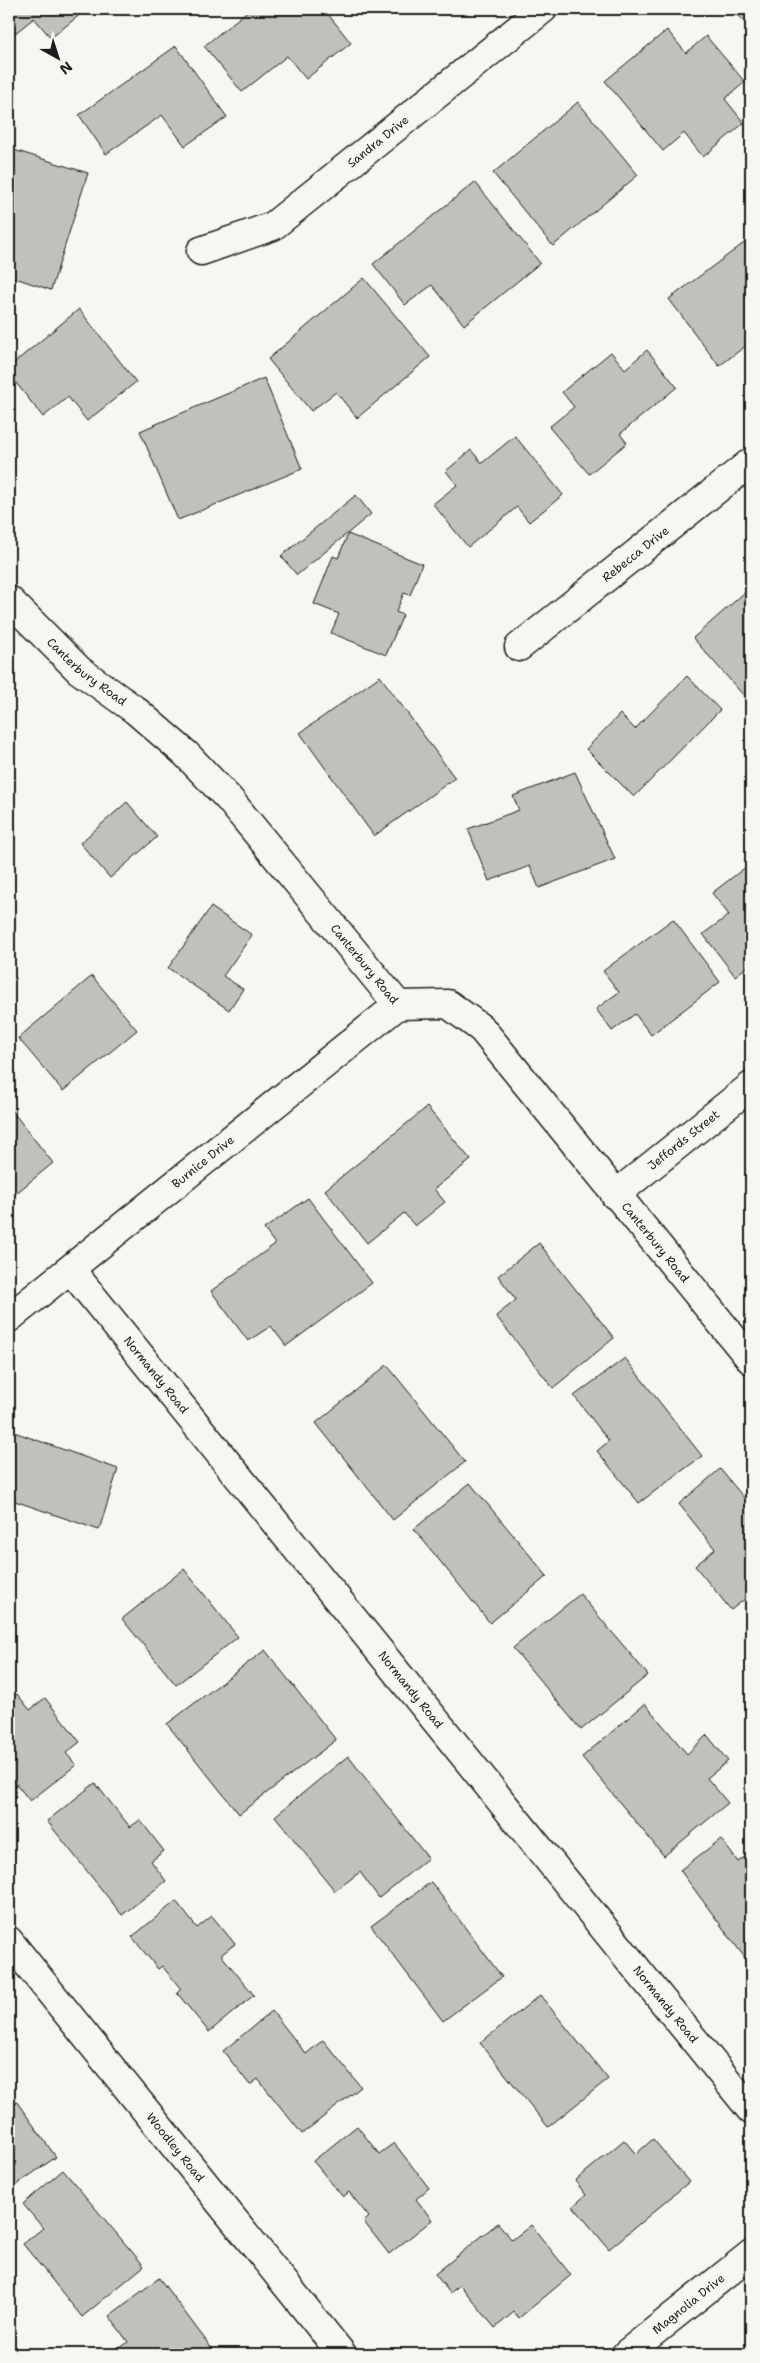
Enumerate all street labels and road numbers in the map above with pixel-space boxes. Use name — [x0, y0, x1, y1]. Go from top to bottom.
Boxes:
street label: Sandra Drive — [344, 112, 412, 171]
street label: Rebecca Drive — [599, 522, 672, 586]
street label: Canterbury Road — [43, 634, 130, 710]
street label: Canterbury Road — [327, 921, 402, 1008]
street label: Jeffords Street — [644, 1106, 723, 1174]
street label: Burnice Drive — [168, 1132, 238, 1192]
street label: Canterbury Road — [618, 1199, 693, 1286]
street label: Normandy Road — [120, 1333, 192, 1417]
street label: Normandy Road — [375, 1648, 447, 1732]
street label: Normandy Road — [629, 1962, 702, 2047]
street label: Woodley Road — [143, 2109, 208, 2186]
street label: Magnolia Drive — [649, 2270, 728, 2338]

